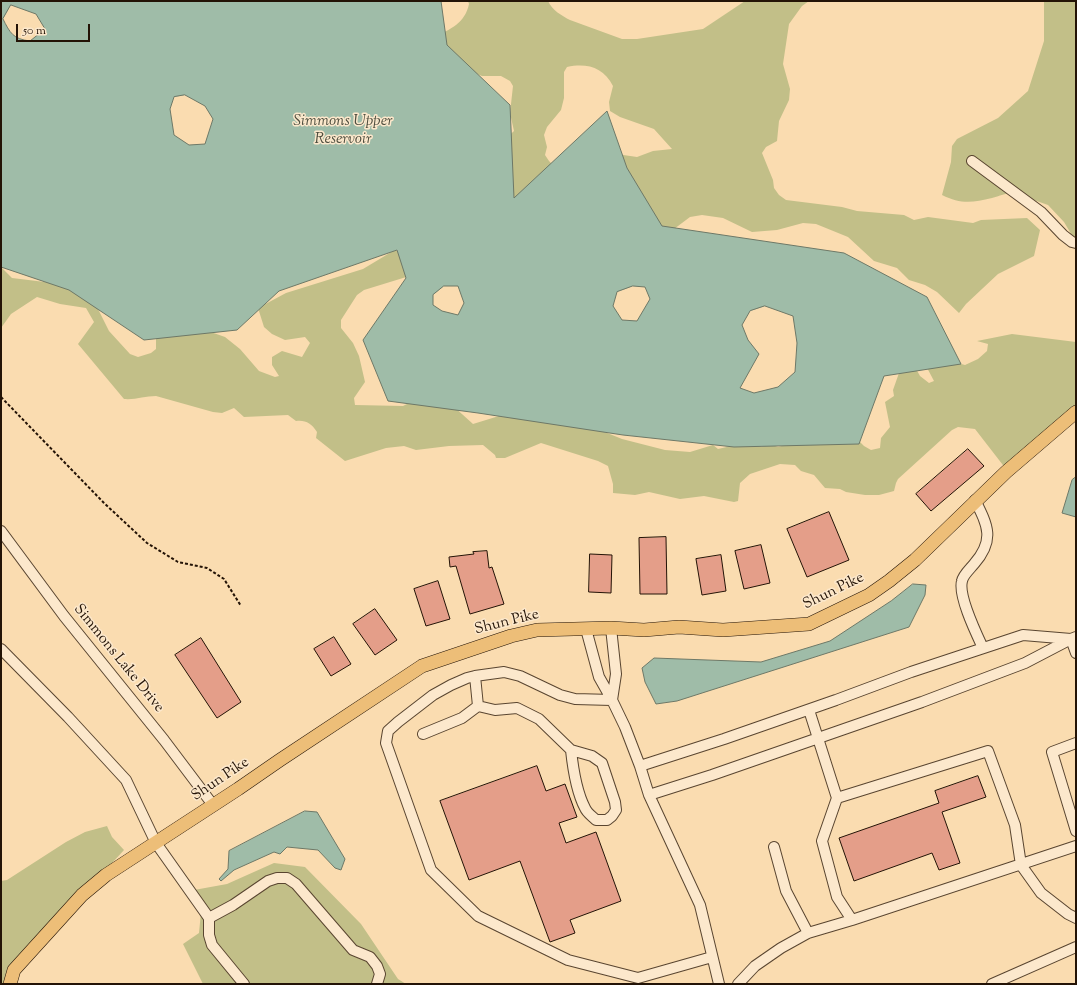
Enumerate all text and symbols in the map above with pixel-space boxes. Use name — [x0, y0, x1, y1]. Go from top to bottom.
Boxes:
scale bar — [18, 16, 92, 42]
text: 50 m — [23, 22, 46, 40]
water label: Simmons Upper Reservoir — [293, 112, 393, 150]
street label: Shun Pike — [801, 570, 867, 614]
street label: Simmons Lake Drive — [69, 601, 167, 717]
street label: Shun Pike — [473, 606, 541, 640]
street label: Shun Pike — [189, 754, 253, 806]

